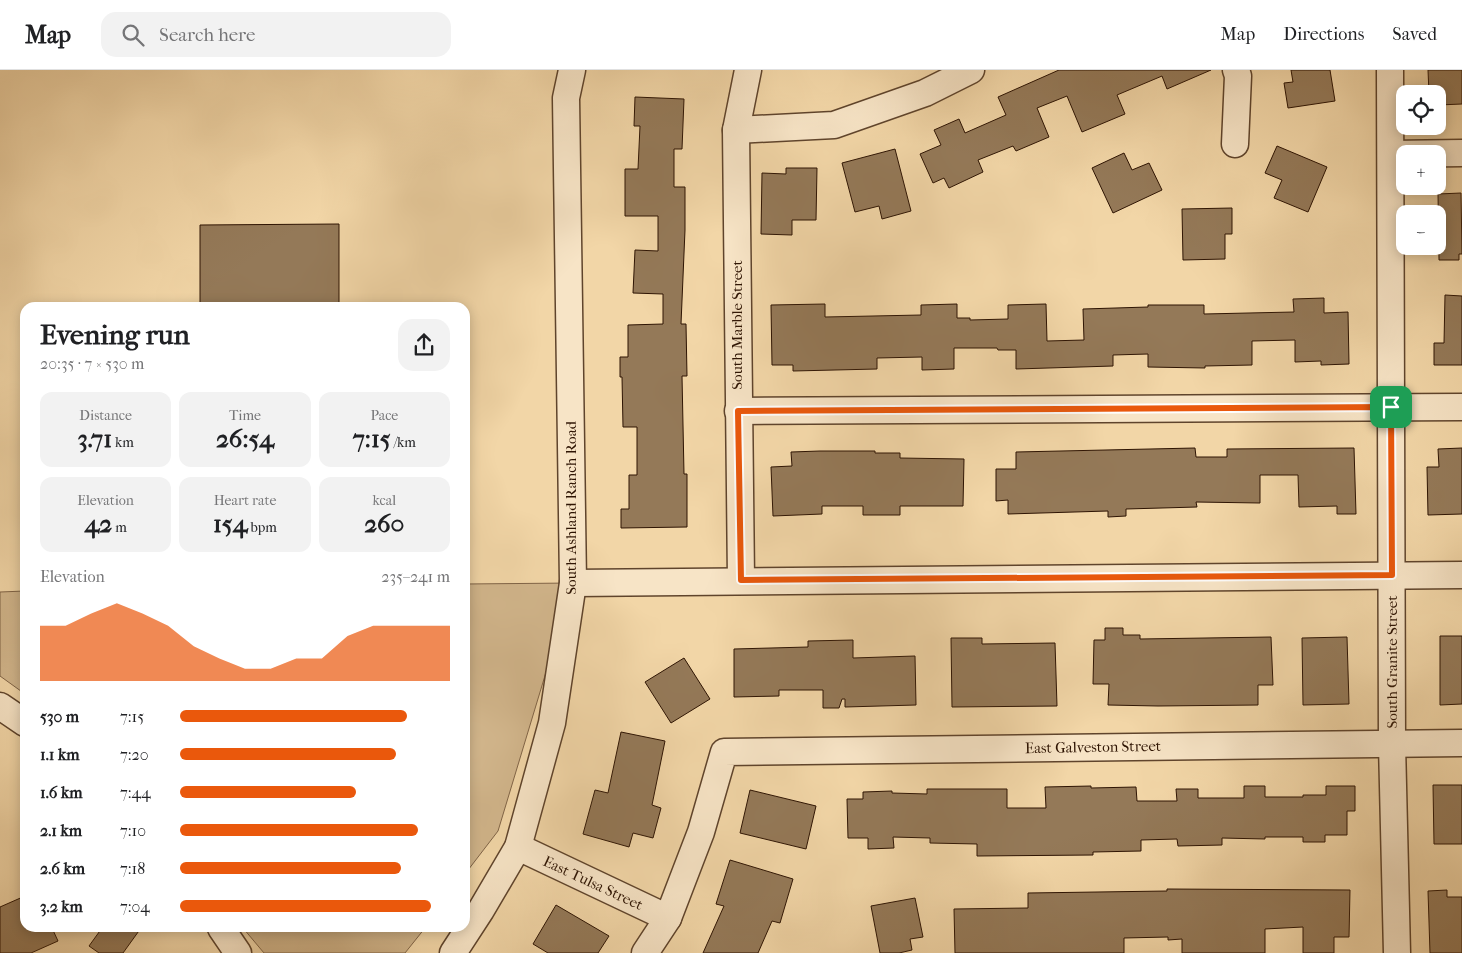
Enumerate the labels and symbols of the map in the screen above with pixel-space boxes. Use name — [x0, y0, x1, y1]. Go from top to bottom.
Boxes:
street label: South Marble Street — [728, 260, 746, 390]
pin — [1370, 386, 1412, 428]
street label: South Ashland Ranch Road — [562, 420, 580, 595]
street label: South Granite Street — [1383, 595, 1401, 729]
street label: East Galveston Street — [1025, 737, 1162, 757]
street label: East Tulsa Street — [540, 852, 646, 914]

